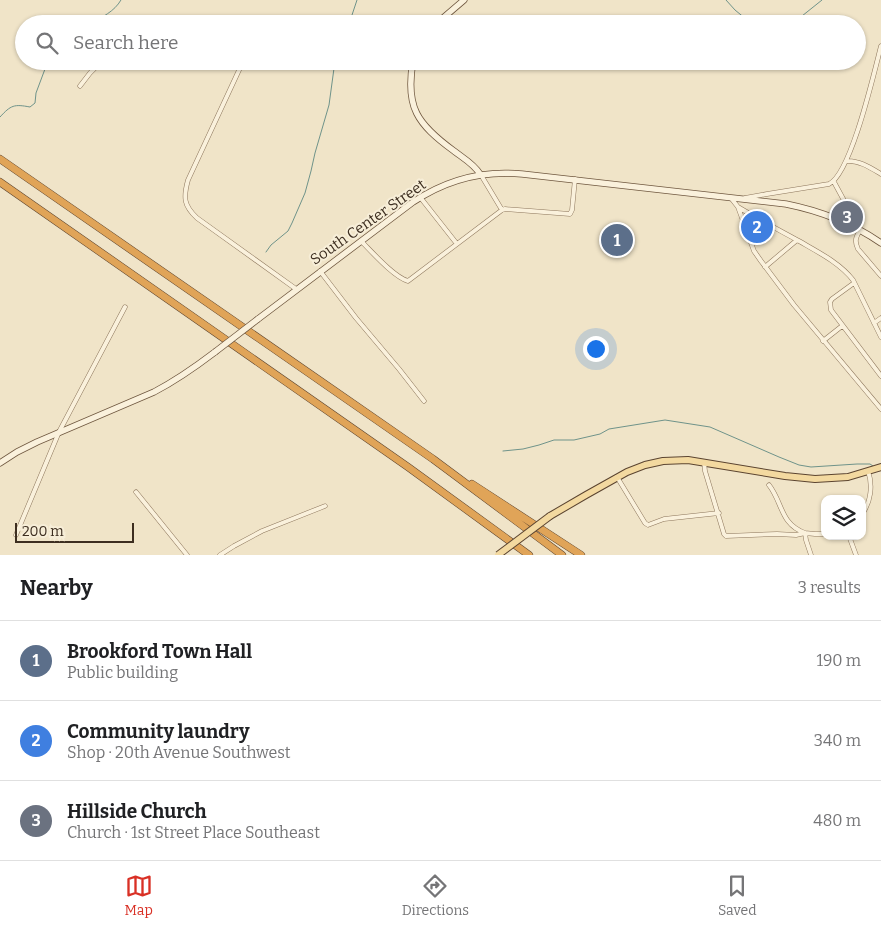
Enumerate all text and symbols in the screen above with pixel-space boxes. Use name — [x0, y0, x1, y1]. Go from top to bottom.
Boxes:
search box — [15, 15, 866, 70]
icon: search — [33, 29, 61, 57]
text: Search here — [73, 31, 178, 54]
street label: South Center Street — [307, 175, 430, 269]
pin: 3 — [831, 198, 863, 236]
pin: 2 — [741, 208, 773, 246]
pin: 1 — [601, 221, 633, 259]
your location — [583, 336, 609, 362]
map controls — [821, 495, 866, 540]
button: layers — [821, 495, 866, 540]
scale bar — [15, 520, 134, 543]
text: 200 m — [22, 523, 64, 540]
text: Nearby — [20, 575, 93, 601]
text: 3 results — [798, 578, 861, 597]
text: Brookford Town Hall — [67, 640, 252, 663]
text: 1 — [33, 651, 39, 670]
text: 190 m — [816, 651, 861, 670]
text: Public building — [67, 663, 178, 682]
text: Community laundry — [67, 720, 249, 743]
text: 2 — [31, 731, 41, 750]
text: 340 m — [814, 731, 861, 750]
text: Shop · 20th Avenue Southwest — [67, 743, 291, 762]
text: Hillside Church — [67, 800, 207, 823]
text: 3 — [31, 811, 41, 830]
text: 480 m — [813, 811, 861, 830]
text: Church · 1st Street Place Southeast — [67, 823, 320, 842]
tab: Map — [124, 872, 153, 919]
tab: Directions — [402, 872, 469, 919]
tab: Saved — [718, 872, 757, 919]

